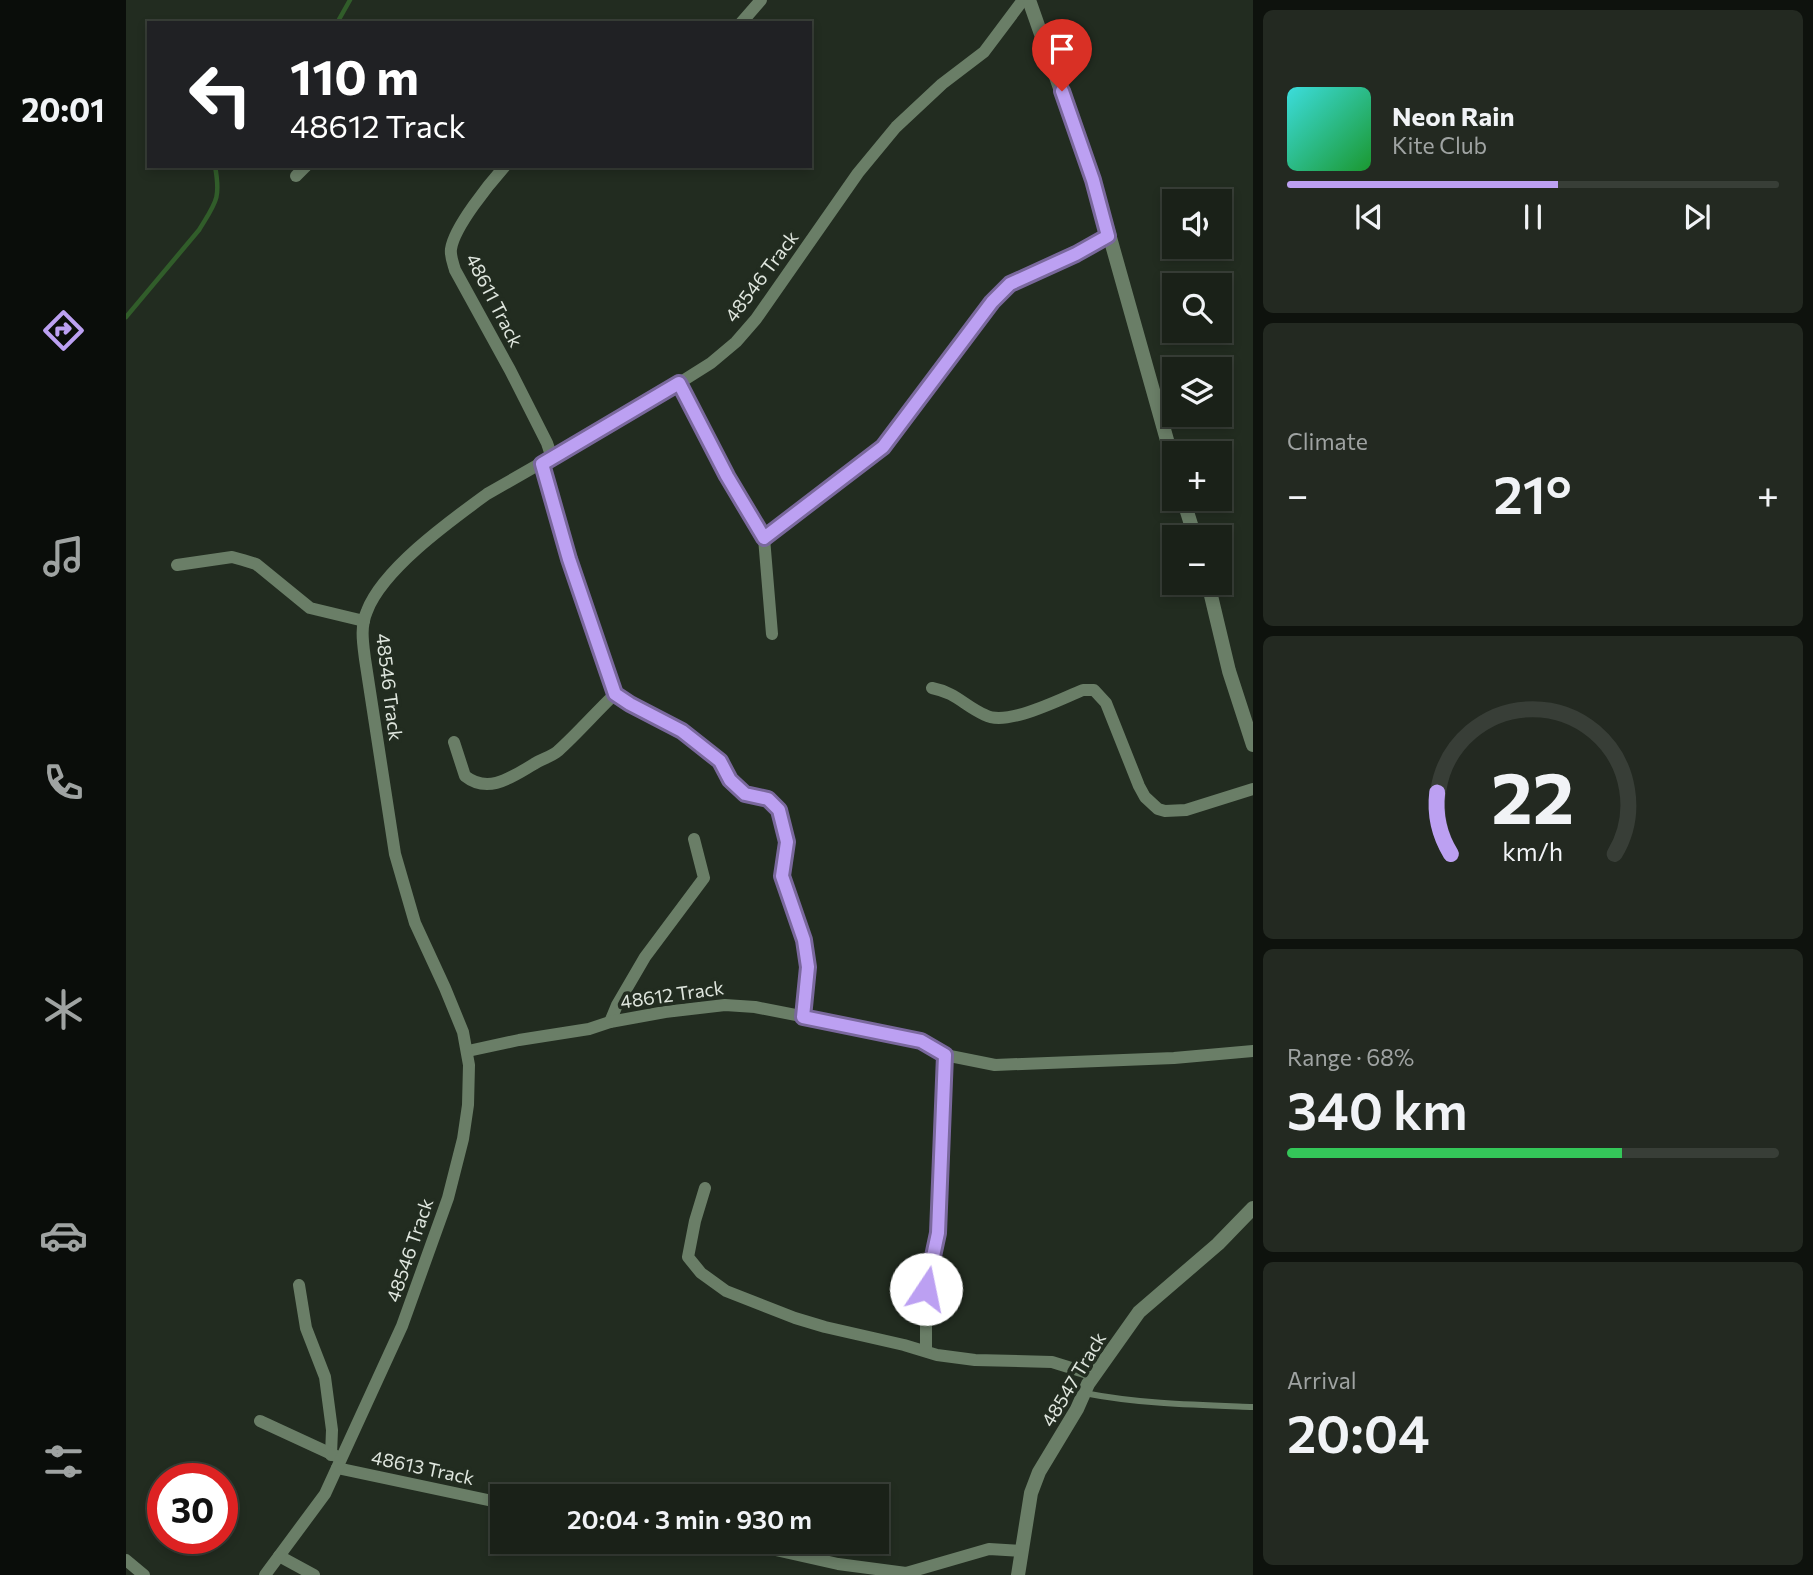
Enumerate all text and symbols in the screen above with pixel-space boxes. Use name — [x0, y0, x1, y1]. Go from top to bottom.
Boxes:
pin — [1032, 19, 1092, 91]
icon: arrive — [1043, 30, 1081, 68]
text: 110 m — [290, 45, 419, 105]
icon: left — [175, 49, 266, 140]
text: 20:01 — [21, 89, 105, 129]
text: Neon Rain — [1392, 100, 1515, 131]
text: 48612 Track — [290, 105, 466, 145]
text: Kite Club — [1392, 131, 1487, 159]
map controls — [1162, 189, 1232, 595]
button: sound — [1162, 189, 1232, 259]
icon: previous — [1350, 198, 1388, 236]
icon: pause — [1514, 198, 1552, 236]
icon: next — [1678, 198, 1716, 236]
street label: 48546 Track — [719, 226, 803, 326]
street label: 48611 Track — [462, 249, 528, 351]
button: search — [1162, 273, 1232, 343]
icon: directions — [39, 306, 88, 355]
button: layers — [1162, 357, 1232, 427]
text: Climate — [1287, 427, 1368, 455]
button: + — [1162, 441, 1232, 511]
text: 21° — [1493, 461, 1572, 525]
text: − — [1287, 470, 1309, 517]
text: + — [1757, 470, 1779, 517]
button: − — [1162, 525, 1232, 595]
icon: music — [39, 532, 88, 581]
street label: 48546 Track — [372, 632, 408, 742]
text: 22 — [1492, 750, 1574, 839]
icon: phone — [39, 758, 88, 807]
text: km/h — [1503, 835, 1563, 865]
street label: 48612 Track — [619, 975, 725, 1013]
icon: climate — [39, 985, 88, 1034]
text: Range · 68% — [1287, 1043, 1414, 1071]
text: 340 km — [1287, 1077, 1468, 1141]
street label: 48546 Track — [381, 1195, 437, 1305]
icon: car — [39, 1211, 88, 1260]
position arrow — [889, 1252, 963, 1326]
street label: 48547 Track — [1036, 1328, 1110, 1430]
text: Arrival — [1287, 1366, 1357, 1394]
text: 20:04 — [1287, 1400, 1430, 1464]
icon: filters — [39, 1437, 88, 1486]
street label: 48613 Track — [369, 1445, 477, 1489]
speed limit sign: 30 — [147, 1463, 238, 1554]
text: 20:04 · 3 min · 930 m — [567, 1503, 812, 1534]

